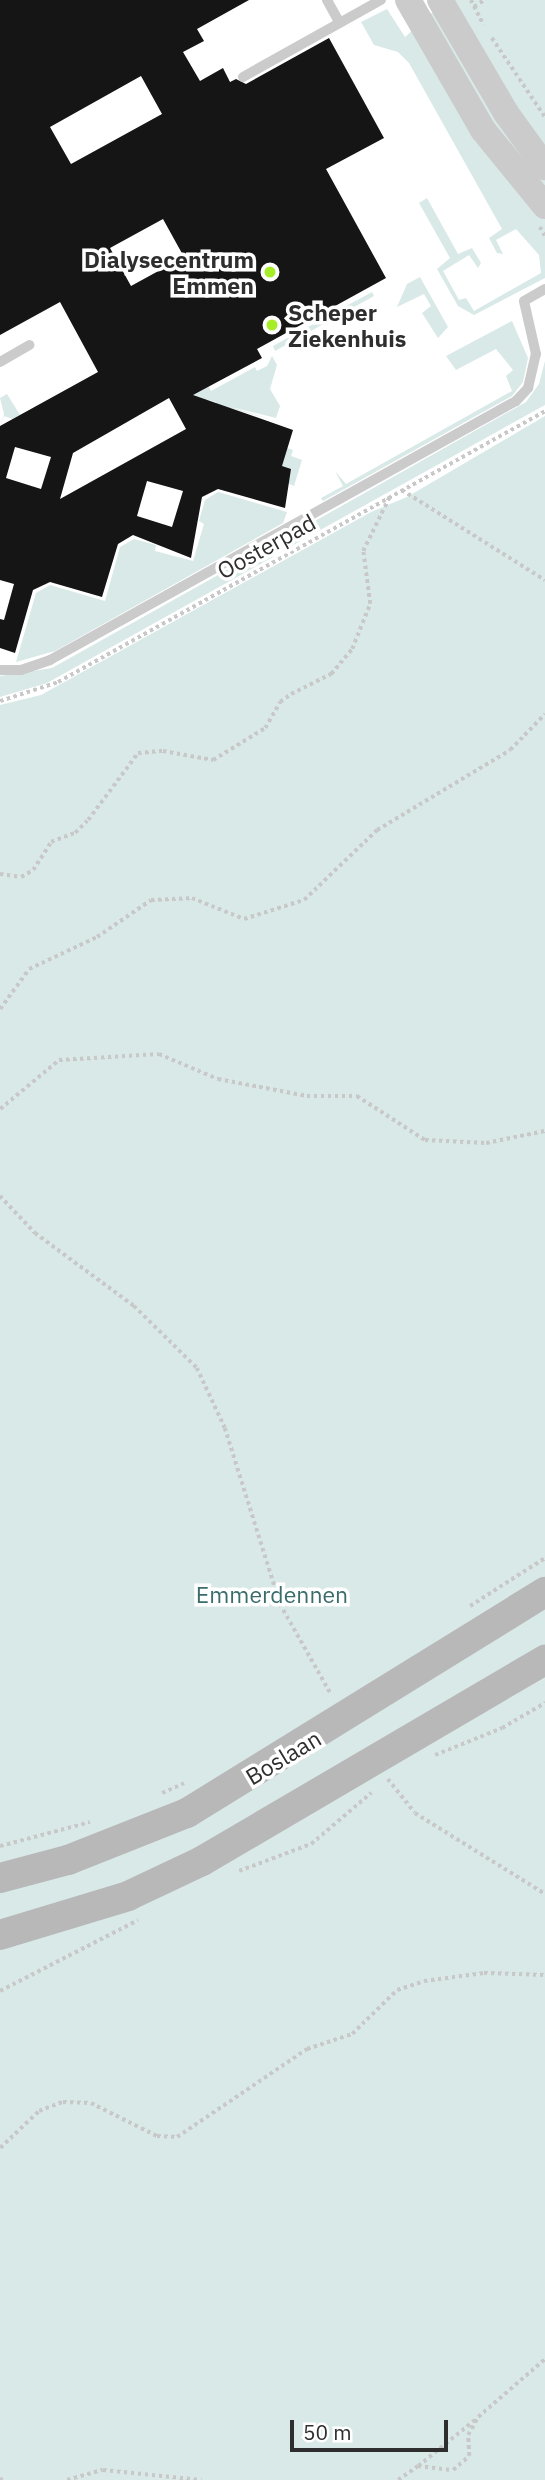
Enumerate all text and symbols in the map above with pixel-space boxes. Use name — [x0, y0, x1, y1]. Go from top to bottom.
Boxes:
place label: Dialysecentrum Emmen — [84, 245, 254, 299]
marker: Dialysecentrum Emmen — [260, 262, 280, 282]
place label: Scheper Ziekenhuis — [288, 298, 406, 352]
marker: Scheper Ziekenhuis — [262, 315, 282, 335]
street label: Oosterpad — [212, 508, 320, 584]
park label: Emmerdennen — [196, 1580, 348, 1608]
street label: Boslaan — [240, 1724, 326, 1790]
scale bar — [293, 2406, 450, 2450]
text: 50 m — [303, 2418, 352, 2446]

